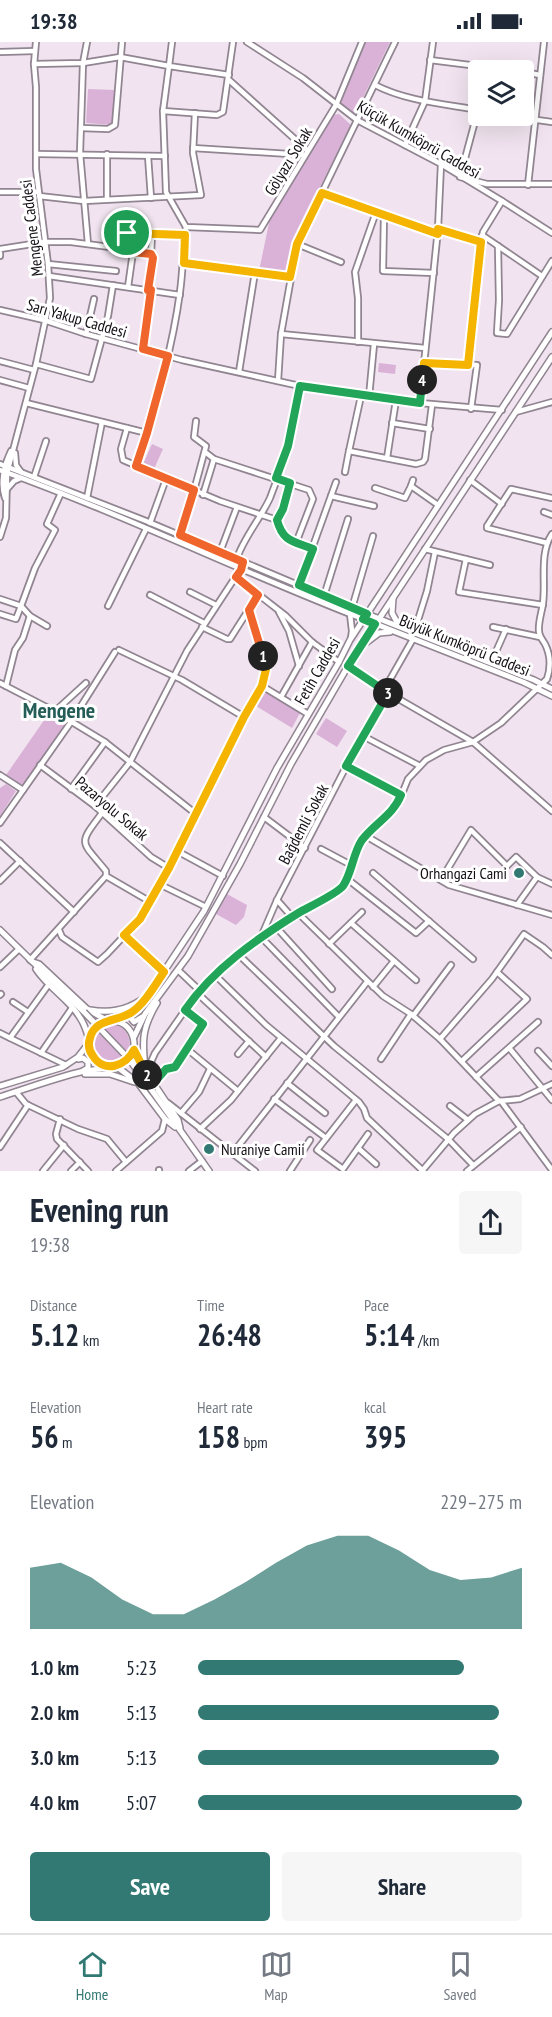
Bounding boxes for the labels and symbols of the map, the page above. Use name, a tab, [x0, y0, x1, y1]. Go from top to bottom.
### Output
street label: Küçük Kumköprü Caddesi	[354, 96, 484, 182]
street label: Gölyazı Sokak	[260, 123, 317, 199]
street label: Mengene Caddesi	[15, 179, 47, 277]
pin	[101, 207, 152, 258]
street label: Sarı Yakup Caddesi	[25, 294, 129, 342]
pin: 4	[407, 365, 437, 395]
street label: Büyük Kumköprü Caddesi	[397, 610, 533, 680]
street label: Fetih Caddesi	[290, 634, 344, 708]
pin: 1	[248, 641, 278, 671]
pin: 3	[373, 678, 403, 708]
district label: Mengene	[23, 696, 95, 724]
street label: Pazaryolu Sokak	[71, 772, 153, 845]
street label: Bağdemli Sokak	[274, 780, 333, 868]
place label: Orhangazi Cami	[420, 863, 507, 883]
marker: Orhangazi Cami	[512, 866, 526, 880]
pin: 2	[132, 1060, 162, 1090]
place label: Nuraniye Camii	[221, 1139, 305, 1159]
marker: Nuraniye Camii	[202, 1142, 216, 1156]

